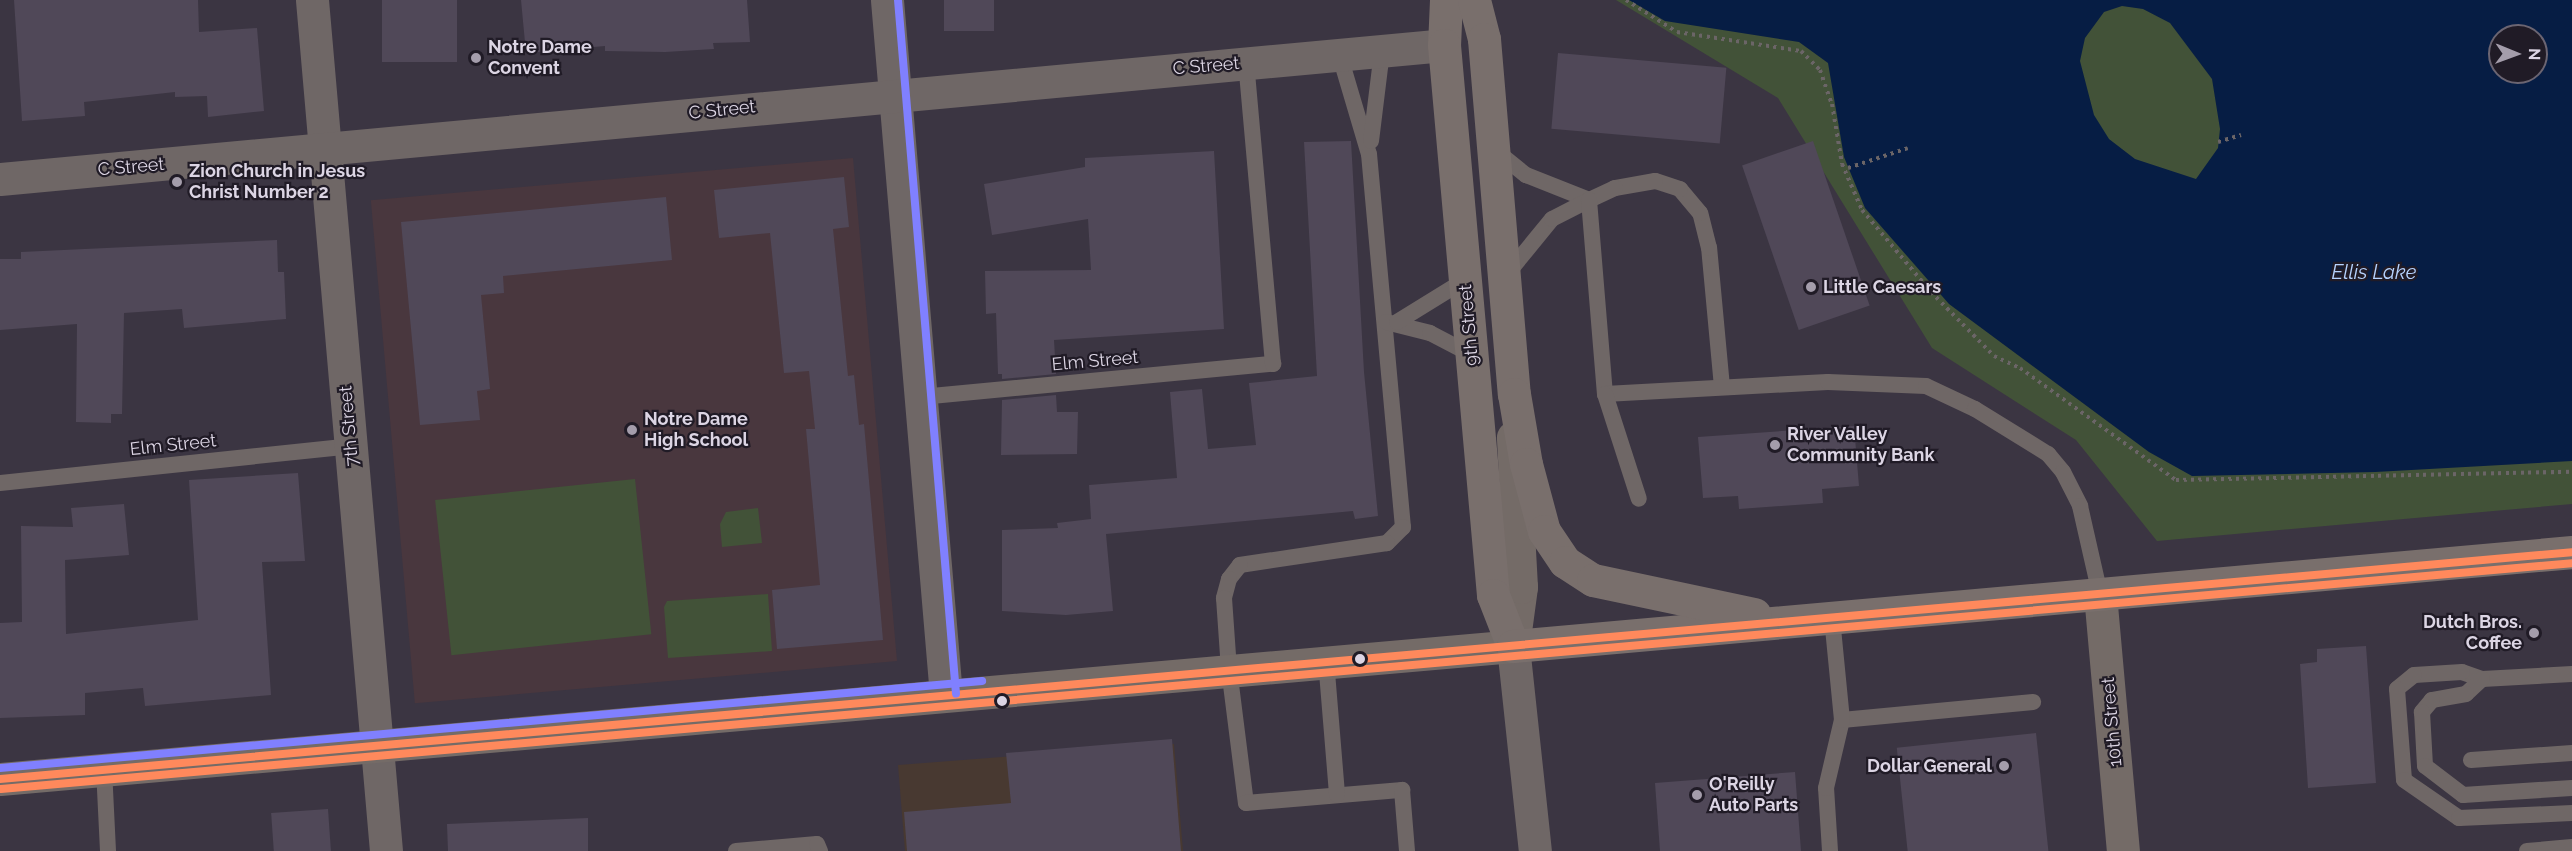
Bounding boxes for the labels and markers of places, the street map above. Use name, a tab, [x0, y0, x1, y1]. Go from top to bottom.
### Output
place label: Notre Dame Convent	[488, 37, 592, 80]
marker: Notre Dame Convent	[469, 51, 483, 65]
place label: Zion Church in Jesus Christ Number 2	[189, 161, 366, 204]
marker: Zion Church in Jesus Christ Number 2	[170, 175, 184, 189]
place label: Little Caesars	[1823, 276, 1941, 298]
marker: Little Caesars	[1804, 280, 1818, 294]
place label: Notre Dame High School	[644, 409, 748, 452]
marker: Notre Dame High School	[625, 423, 639, 437]
place label: River Valley Community Bank	[1787, 424, 1935, 466]
marker: River Valley Community Bank	[1768, 438, 1782, 452]
place label: Dutch Bros. Coffee	[2423, 612, 2522, 654]
marker: Dutch Bros. Coffee	[2527, 626, 2541, 640]
unlabelled marker	[1354, 653, 1366, 665]
unlabelled marker	[996, 695, 1008, 707]
place label: Dollar General	[1867, 755, 1992, 777]
marker: Dollar General	[1997, 759, 2011, 773]
place label: O'Reilly Auto Parts	[1709, 774, 1798, 816]
marker: O'Reilly Auto Parts	[1690, 788, 1704, 802]

